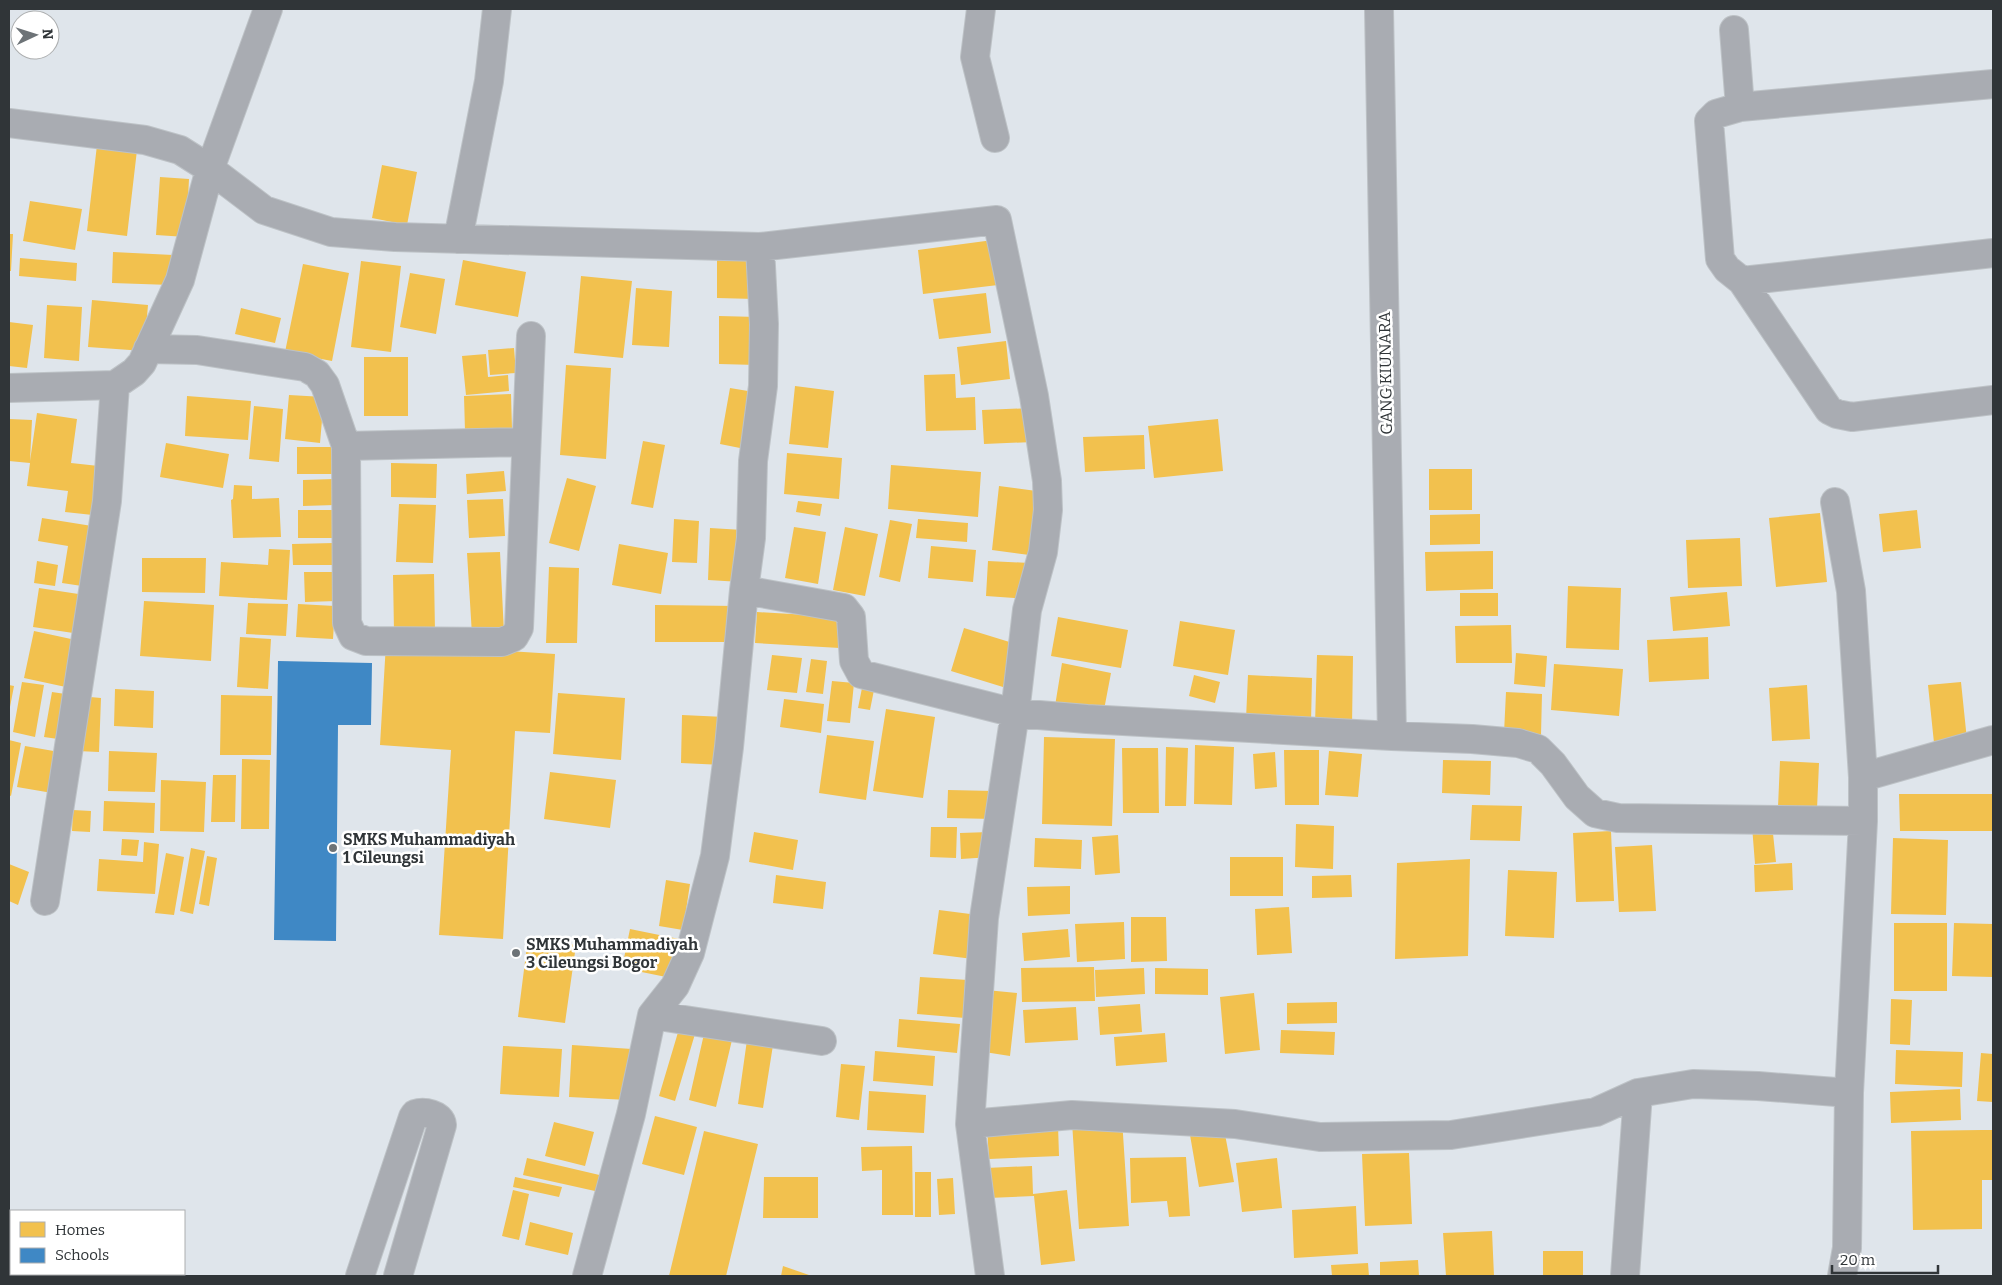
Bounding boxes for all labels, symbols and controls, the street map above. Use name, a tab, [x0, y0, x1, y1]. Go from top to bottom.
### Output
north arrow	[10, 10, 60, 60]
text: N	[39, 28, 56, 40]
street label: GANG KIUNARA	[1375, 311, 1396, 435]
place label: SMKS Muhammadiyah 1 Cileungsi	[343, 830, 515, 867]
marker: SMKS Muhammadiyah 1 Cileungsi	[327, 842, 339, 854]
place label: SMKS Muhammadiyah 3 Cileungsi Bogor	[526, 935, 698, 972]
marker: SMKS Muhammadiyah 3 Cileungsi Bogor	[510, 947, 522, 959]
legend	[10, 1210, 185, 1275]
text: Homes	[55, 1221, 105, 1239]
scale bar	[1832, 1242, 1938, 1274]
text: Schools	[55, 1246, 109, 1264]
text: 20 m	[1840, 1251, 1876, 1269]

